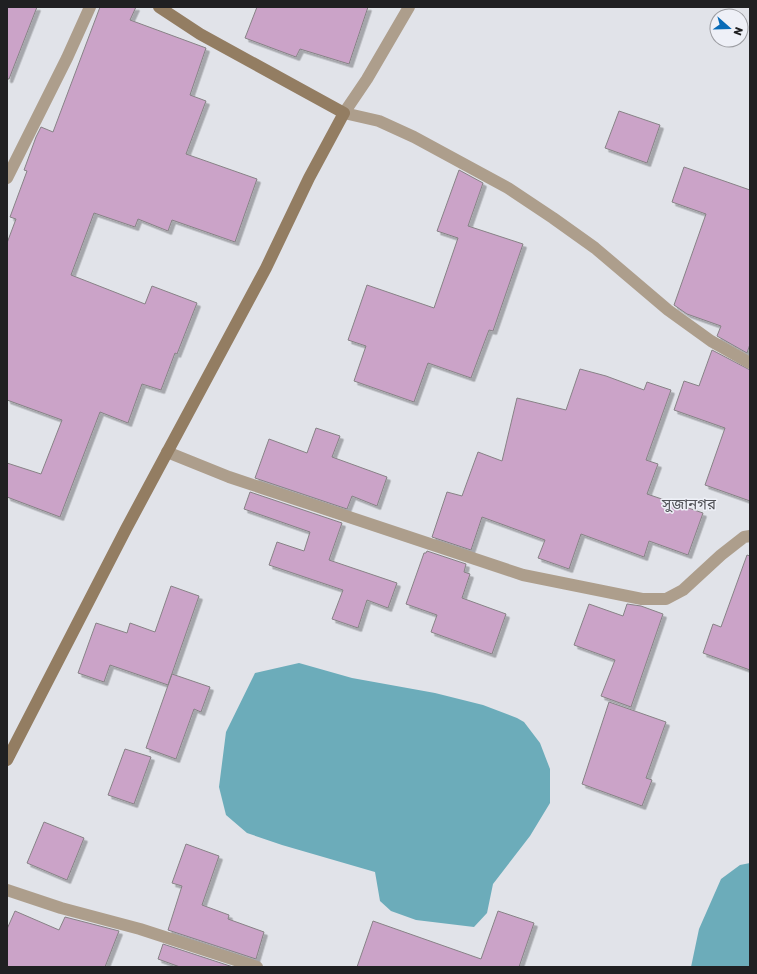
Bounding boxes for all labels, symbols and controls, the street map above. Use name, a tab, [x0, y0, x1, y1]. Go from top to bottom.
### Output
north arrow	[709, 8, 749, 48]
text: N	[730, 25, 745, 37]
district label: সুজানগর	[661, 495, 717, 513]

